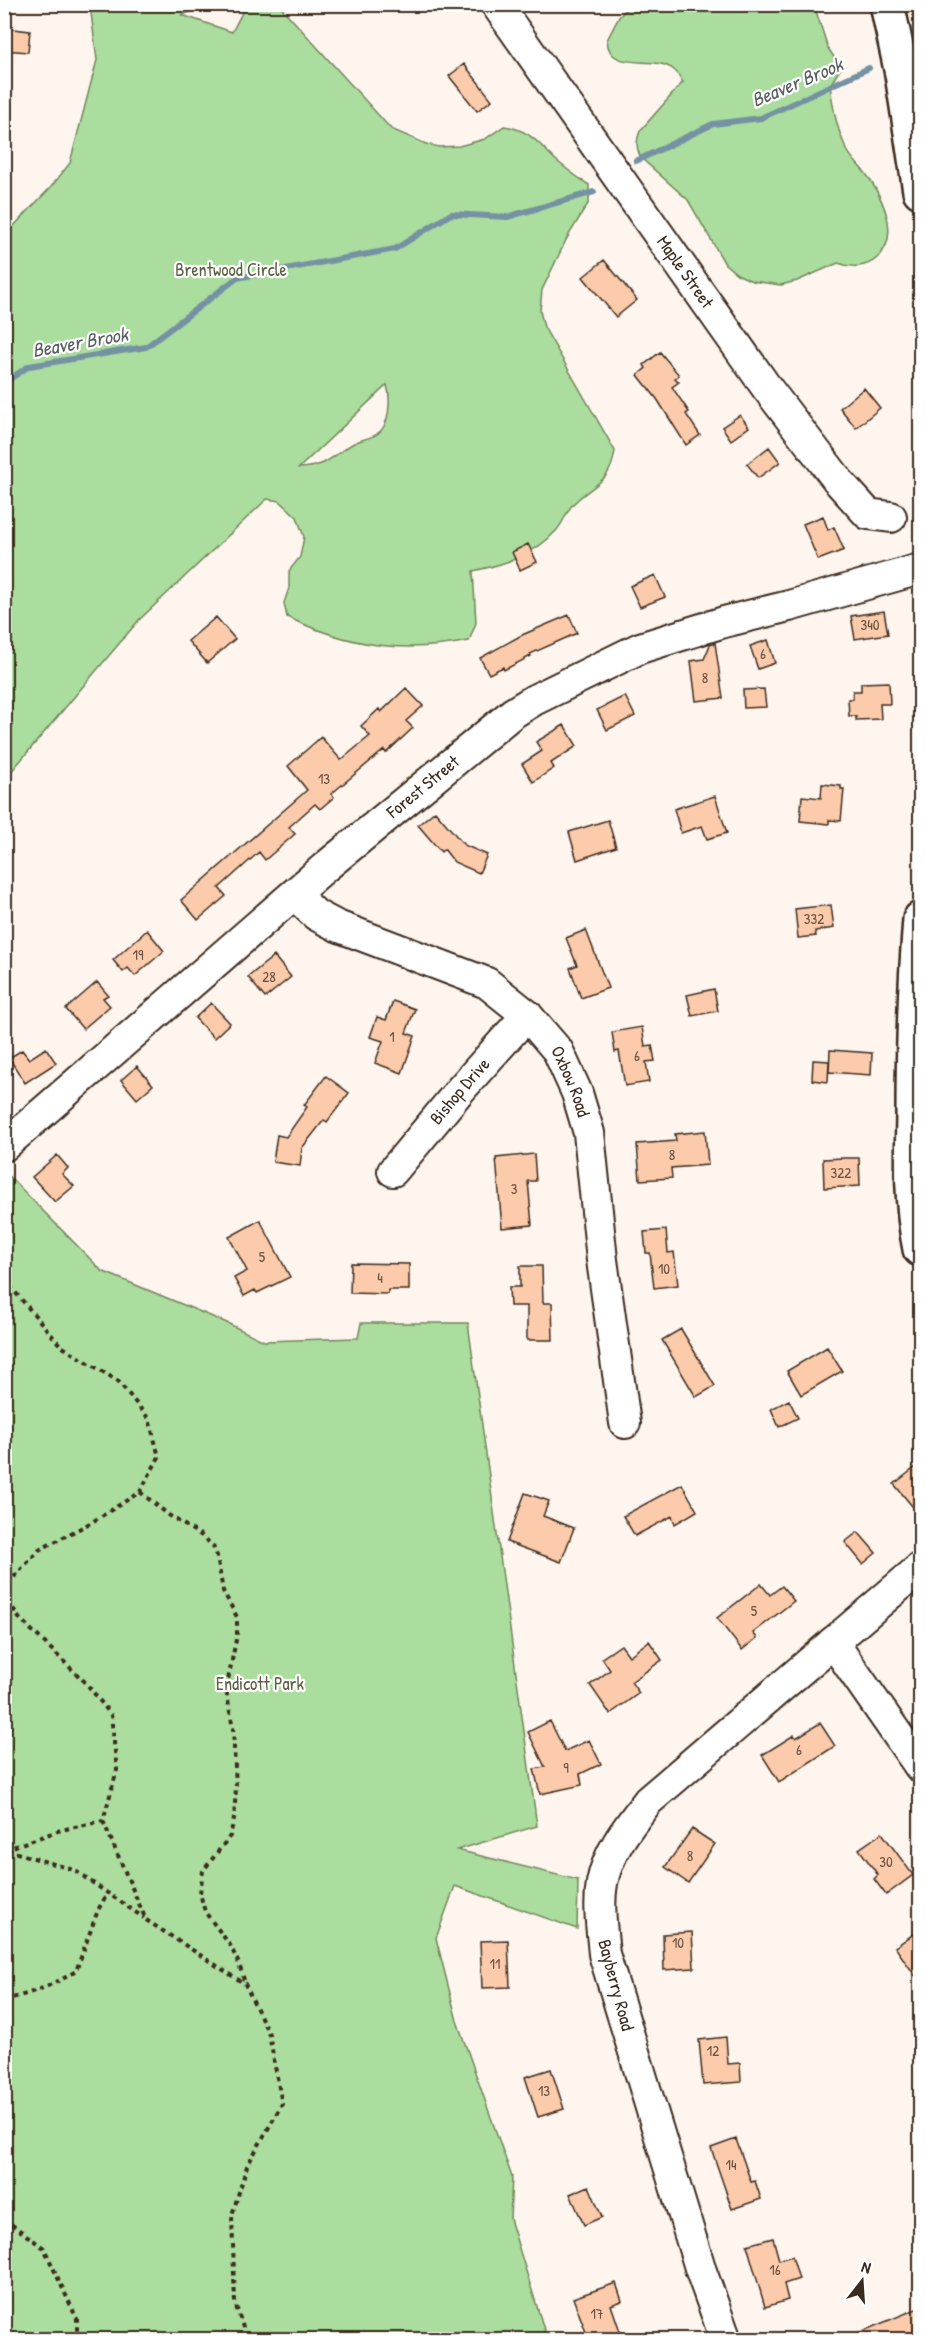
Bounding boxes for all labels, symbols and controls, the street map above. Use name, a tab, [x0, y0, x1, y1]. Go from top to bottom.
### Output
water label: Beaver Brook	[747, 50, 848, 113]
street label: Maple Street	[651, 230, 720, 314]
park label: Brentwood Circle	[175, 257, 287, 282]
water label: Beaver Brook	[30, 320, 131, 363]
house number: 340	[860, 614, 880, 635]
house number: 6	[760, 643, 766, 664]
house number: 8	[702, 667, 708, 688]
street label: Forest Street	[380, 749, 465, 824]
house number: 13	[318, 768, 330, 789]
house number: 332	[804, 908, 824, 929]
house number: 19	[133, 944, 144, 965]
house number: 28	[262, 966, 276, 987]
house number: 1	[389, 1026, 395, 1047]
street label: Oxbow Road	[545, 1042, 596, 1120]
house number: 6	[634, 1045, 640, 1066]
street label: Bishop Drive	[424, 1052, 495, 1130]
house number: 8	[669, 1144, 675, 1165]
house number: 322	[831, 1162, 851, 1183]
house number: 3	[511, 1178, 518, 1199]
house number: 5	[259, 1246, 266, 1267]
house number: 10	[658, 1258, 670, 1279]
house number: 4	[377, 1267, 383, 1288]
house number: 5	[751, 1600, 758, 1621]
park label: Endicott Park	[216, 1671, 305, 1696]
house number: 6	[796, 1739, 802, 1760]
house number: 9	[563, 1757, 569, 1778]
house number: 8	[687, 1845, 693, 1866]
house number: 30	[879, 1851, 893, 1872]
house number: 10	[672, 1932, 684, 1953]
street label: Bayberry Road	[592, 1936, 641, 2033]
house number: 11	[490, 1953, 500, 1974]
house number: 12	[707, 2040, 719, 2061]
house number: 13	[538, 2080, 550, 2101]
house number: 14	[725, 2154, 737, 2175]
north arrow	[832, 2251, 892, 2311]
text: N	[859, 2255, 874, 2279]
house number: 16	[769, 2259, 781, 2280]
house number: 17	[591, 2303, 603, 2324]

